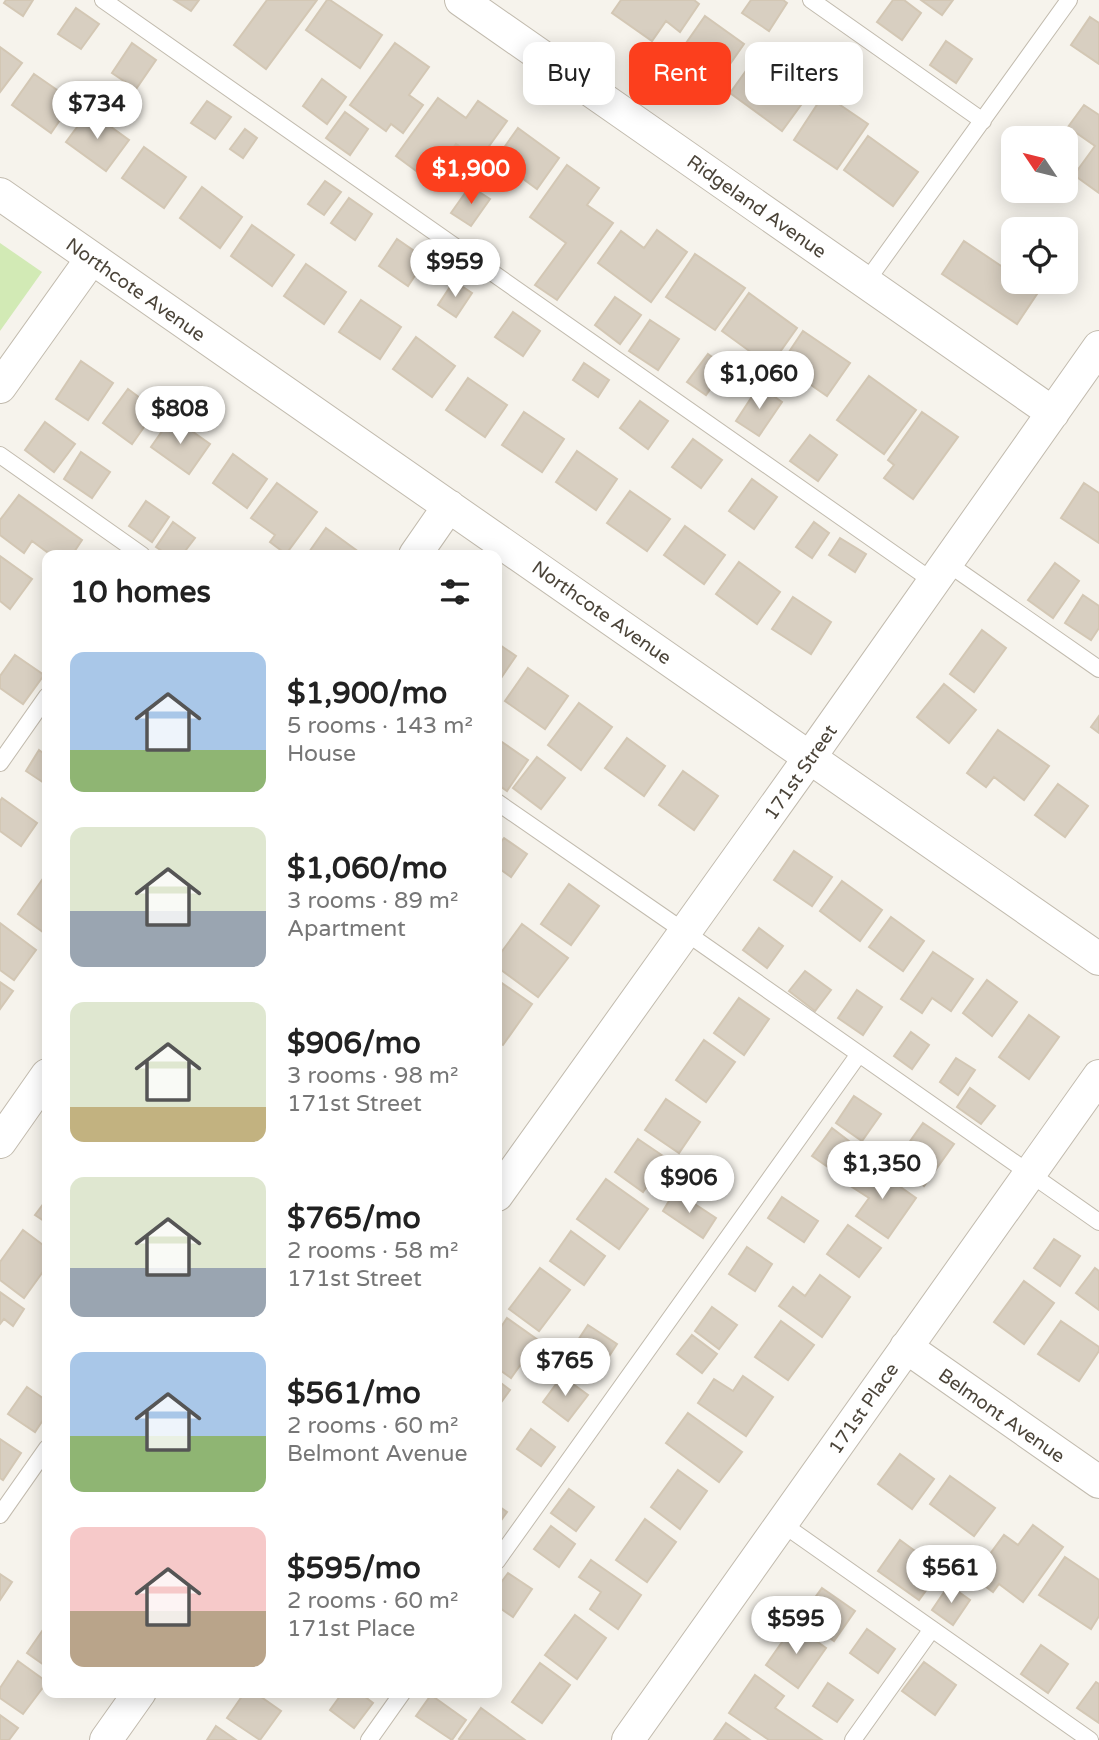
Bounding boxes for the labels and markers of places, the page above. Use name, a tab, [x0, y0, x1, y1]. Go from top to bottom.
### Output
pin: $734	[56, 82, 138, 141]
pin: $1,900	[414, 146, 528, 206]
pin: $959	[414, 240, 496, 299]
pin: $1,060	[702, 352, 816, 411]
pin: $808	[139, 386, 221, 446]
pin: $1,350	[825, 1142, 939, 1201]
pin: $906	[648, 1156, 730, 1215]
pin: $765	[524, 1338, 606, 1398]
pin: $561	[910, 1546, 992, 1605]
pin: $595	[755, 1596, 837, 1656]

